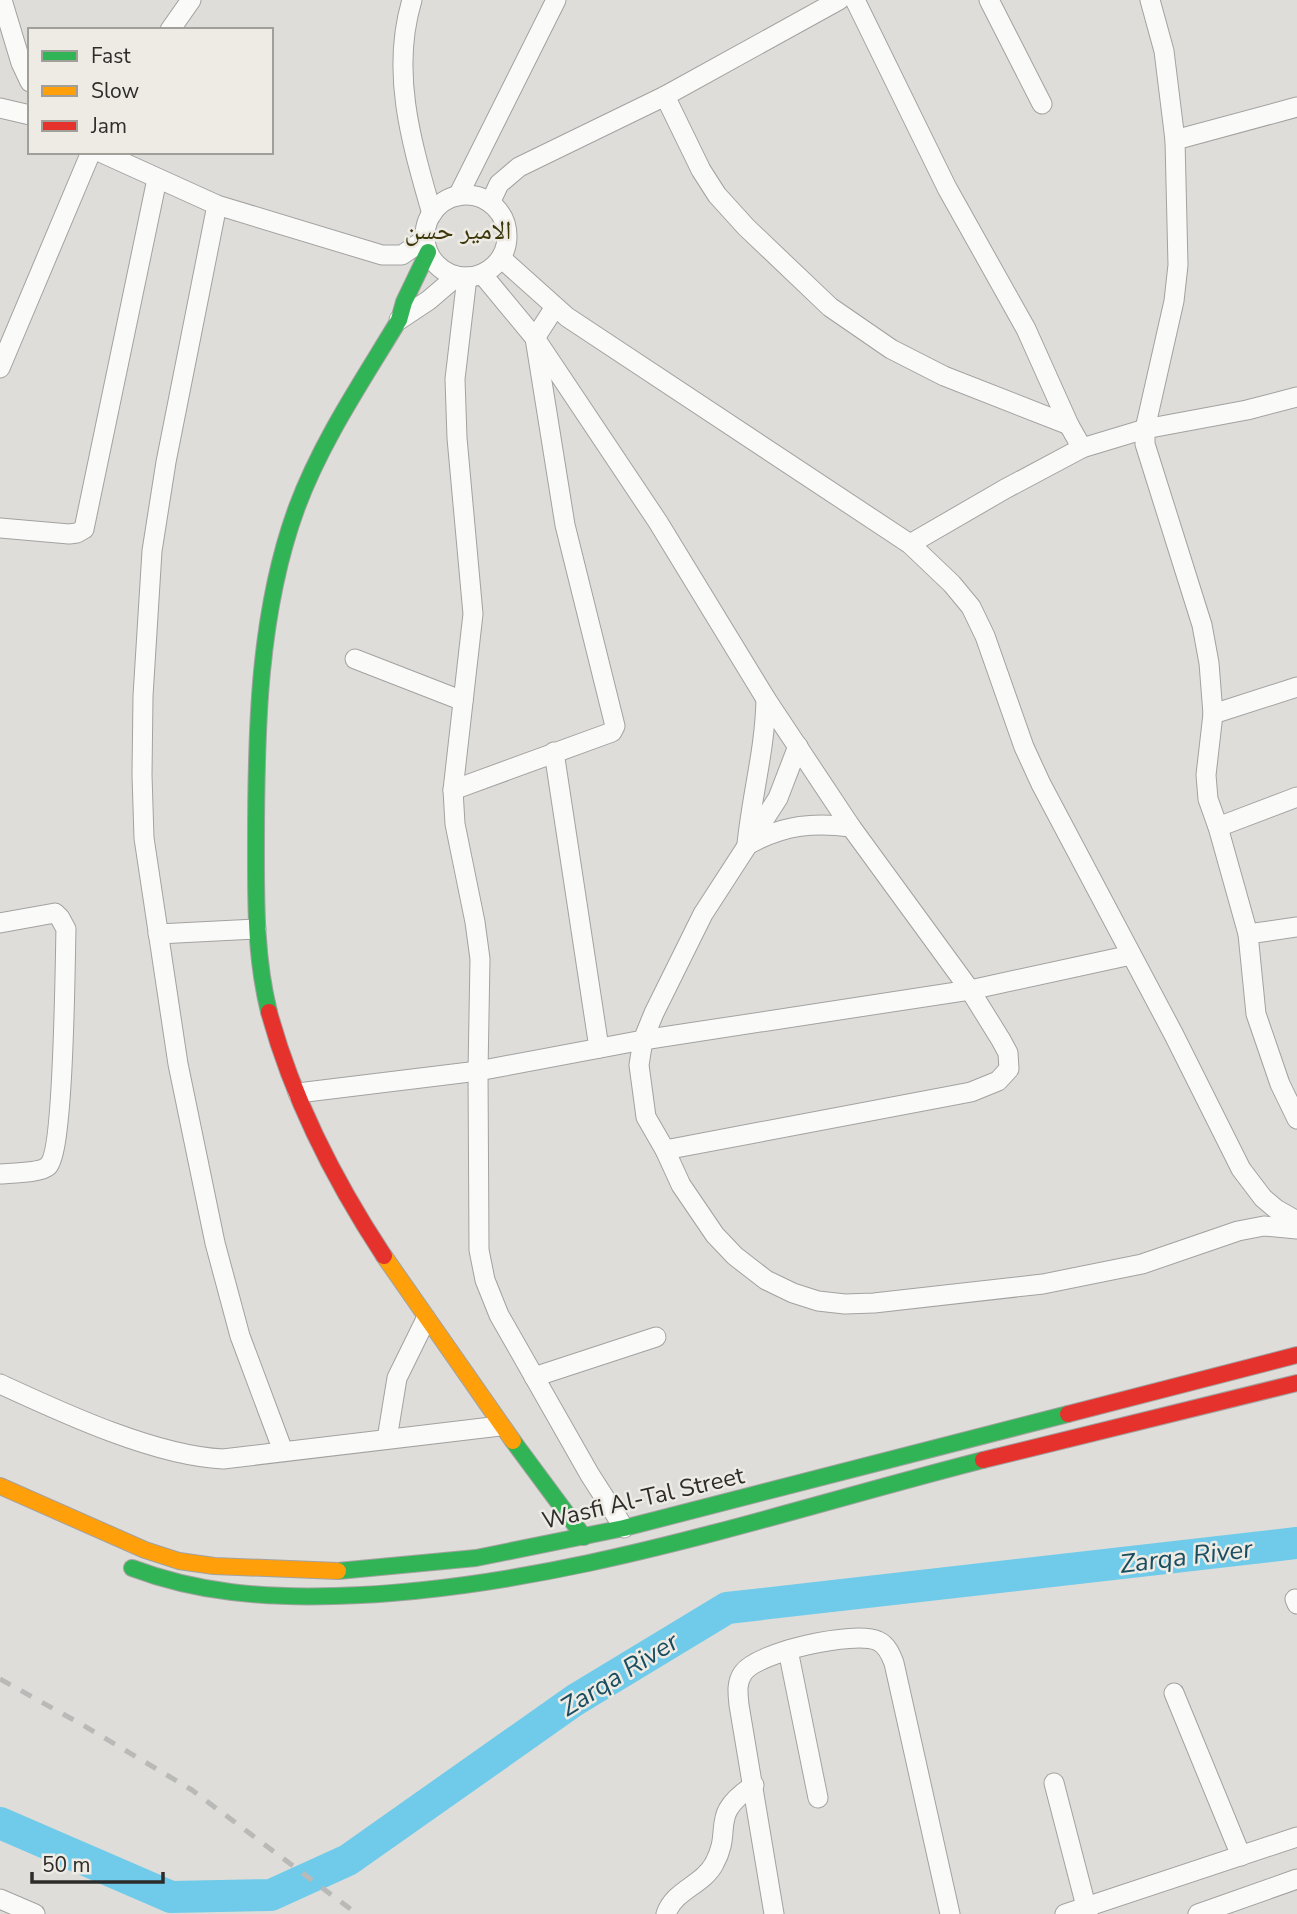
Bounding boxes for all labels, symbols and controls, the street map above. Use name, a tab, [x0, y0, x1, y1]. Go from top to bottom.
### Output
legend	[28, 28, 273, 154]
text: Fast	[91, 42, 131, 70]
text: Slow	[91, 77, 140, 105]
text: Jam	[90, 112, 127, 140]
district label: الامير حسن	[404, 213, 512, 248]
street label: Wasfi Al-Tal Street	[539, 1459, 748, 1537]
water label: Zarqa River	[1118, 1531, 1255, 1582]
water label: Zarqa River	[553, 1624, 686, 1725]
scale bar	[32, 1840, 163, 1884]
text: 50 m	[42, 1851, 91, 1879]

